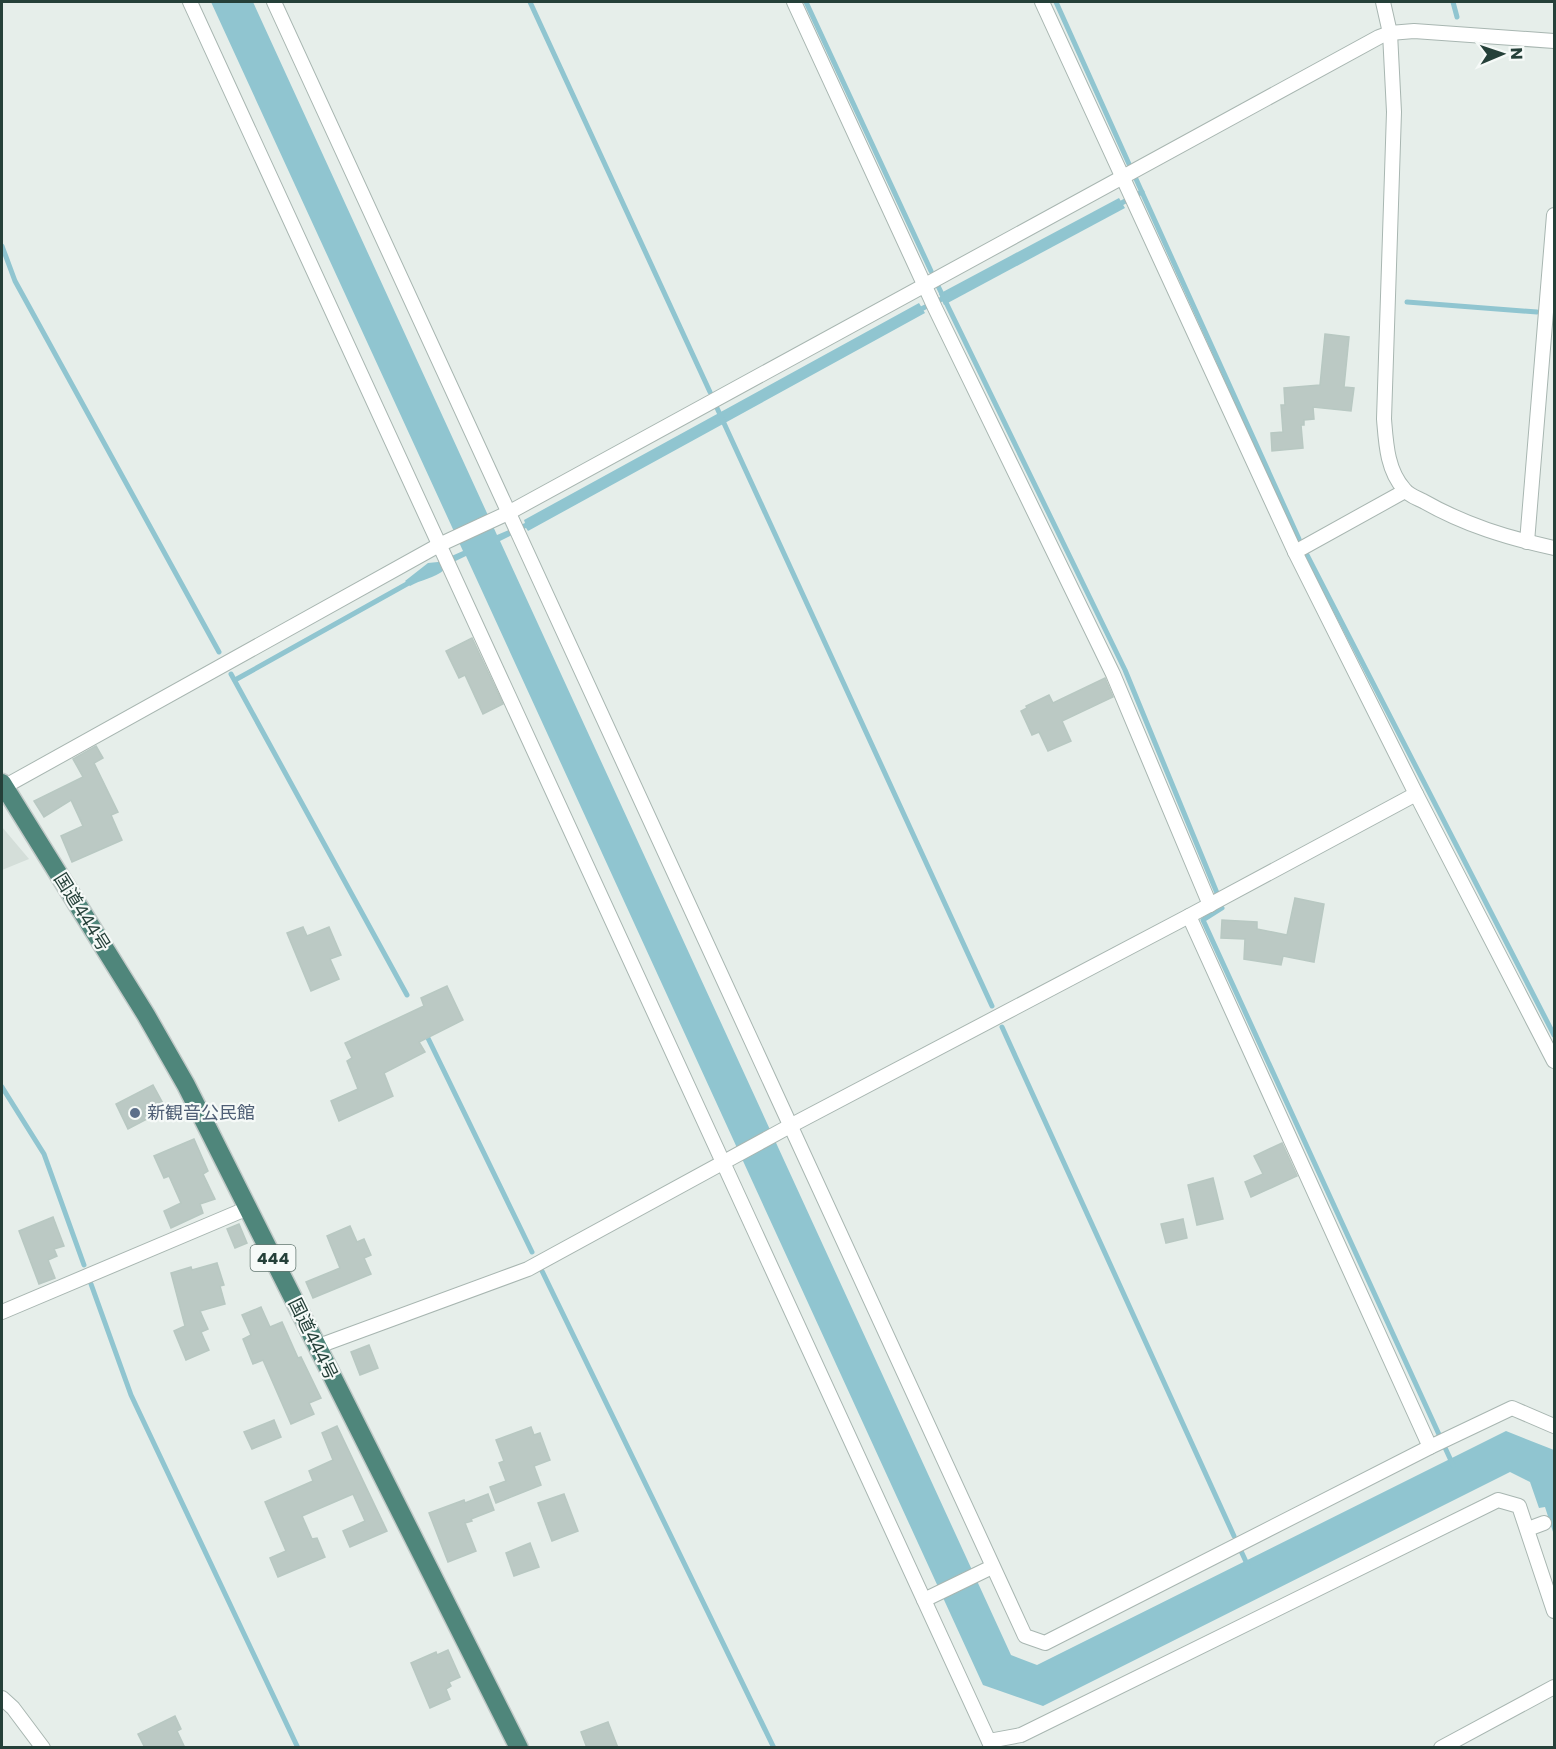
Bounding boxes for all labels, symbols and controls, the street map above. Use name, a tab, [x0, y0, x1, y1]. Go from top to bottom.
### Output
north arrow	[1472, 24, 1532, 84]
text: N	[1505, 47, 1528, 60]
street label: 国道444号	[49, 868, 116, 956]
place label: 新観音公民館	[147, 1100, 255, 1125]
marker: 新観音公民館	[128, 1106, 142, 1120]
road number: 444	[250, 1245, 296, 1271]
street label: 国道444号	[283, 1294, 344, 1384]

